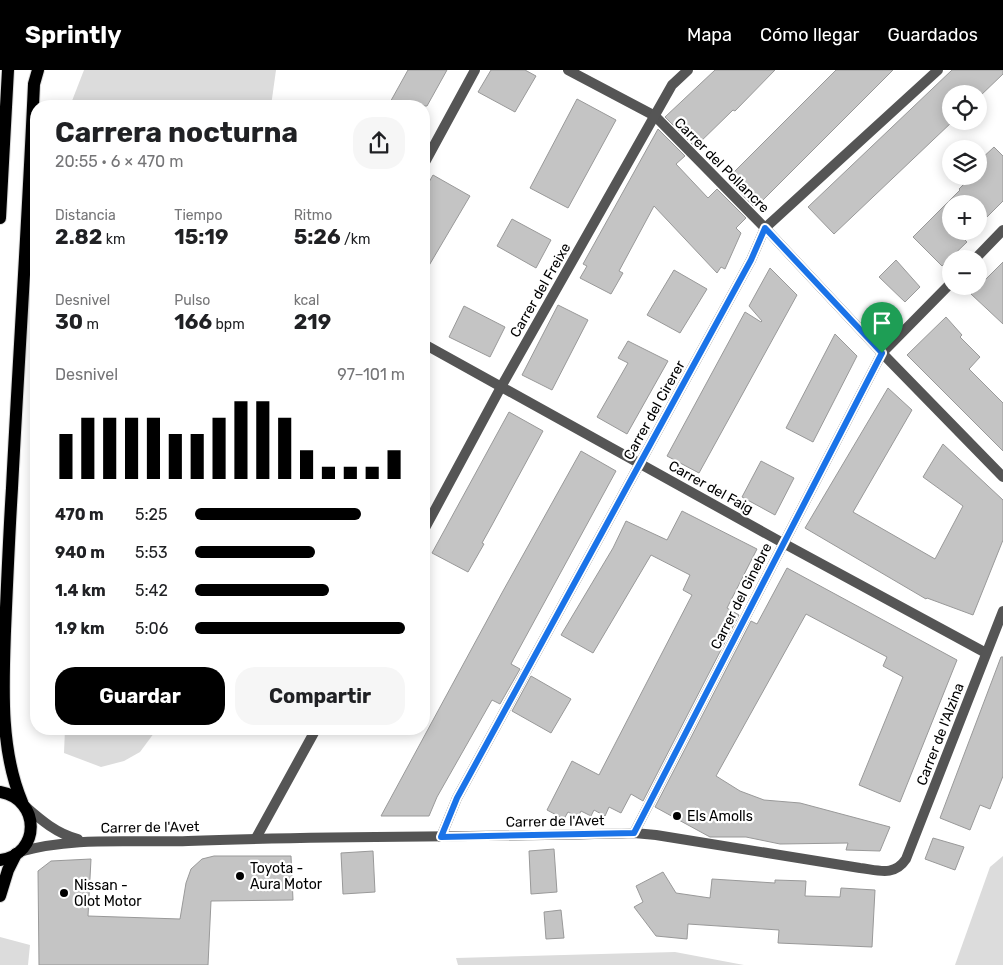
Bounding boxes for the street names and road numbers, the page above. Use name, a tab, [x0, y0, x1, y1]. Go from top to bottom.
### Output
street label: Carrer del Pollancre	[671, 114, 773, 217]
street label: Carrer del Freixe	[506, 240, 574, 341]
street label: Carrer del Cirerer	[620, 357, 689, 463]
street label: Carrer del Faig	[665, 457, 756, 518]
street label: Carrer del Ginebre	[707, 540, 776, 652]
street label: Carrer de l'Alzina	[913, 681, 968, 788]
street label: Carrer de l'Avet	[506, 812, 605, 831]
street label: Carrer de l'Avet	[101, 818, 200, 837]

